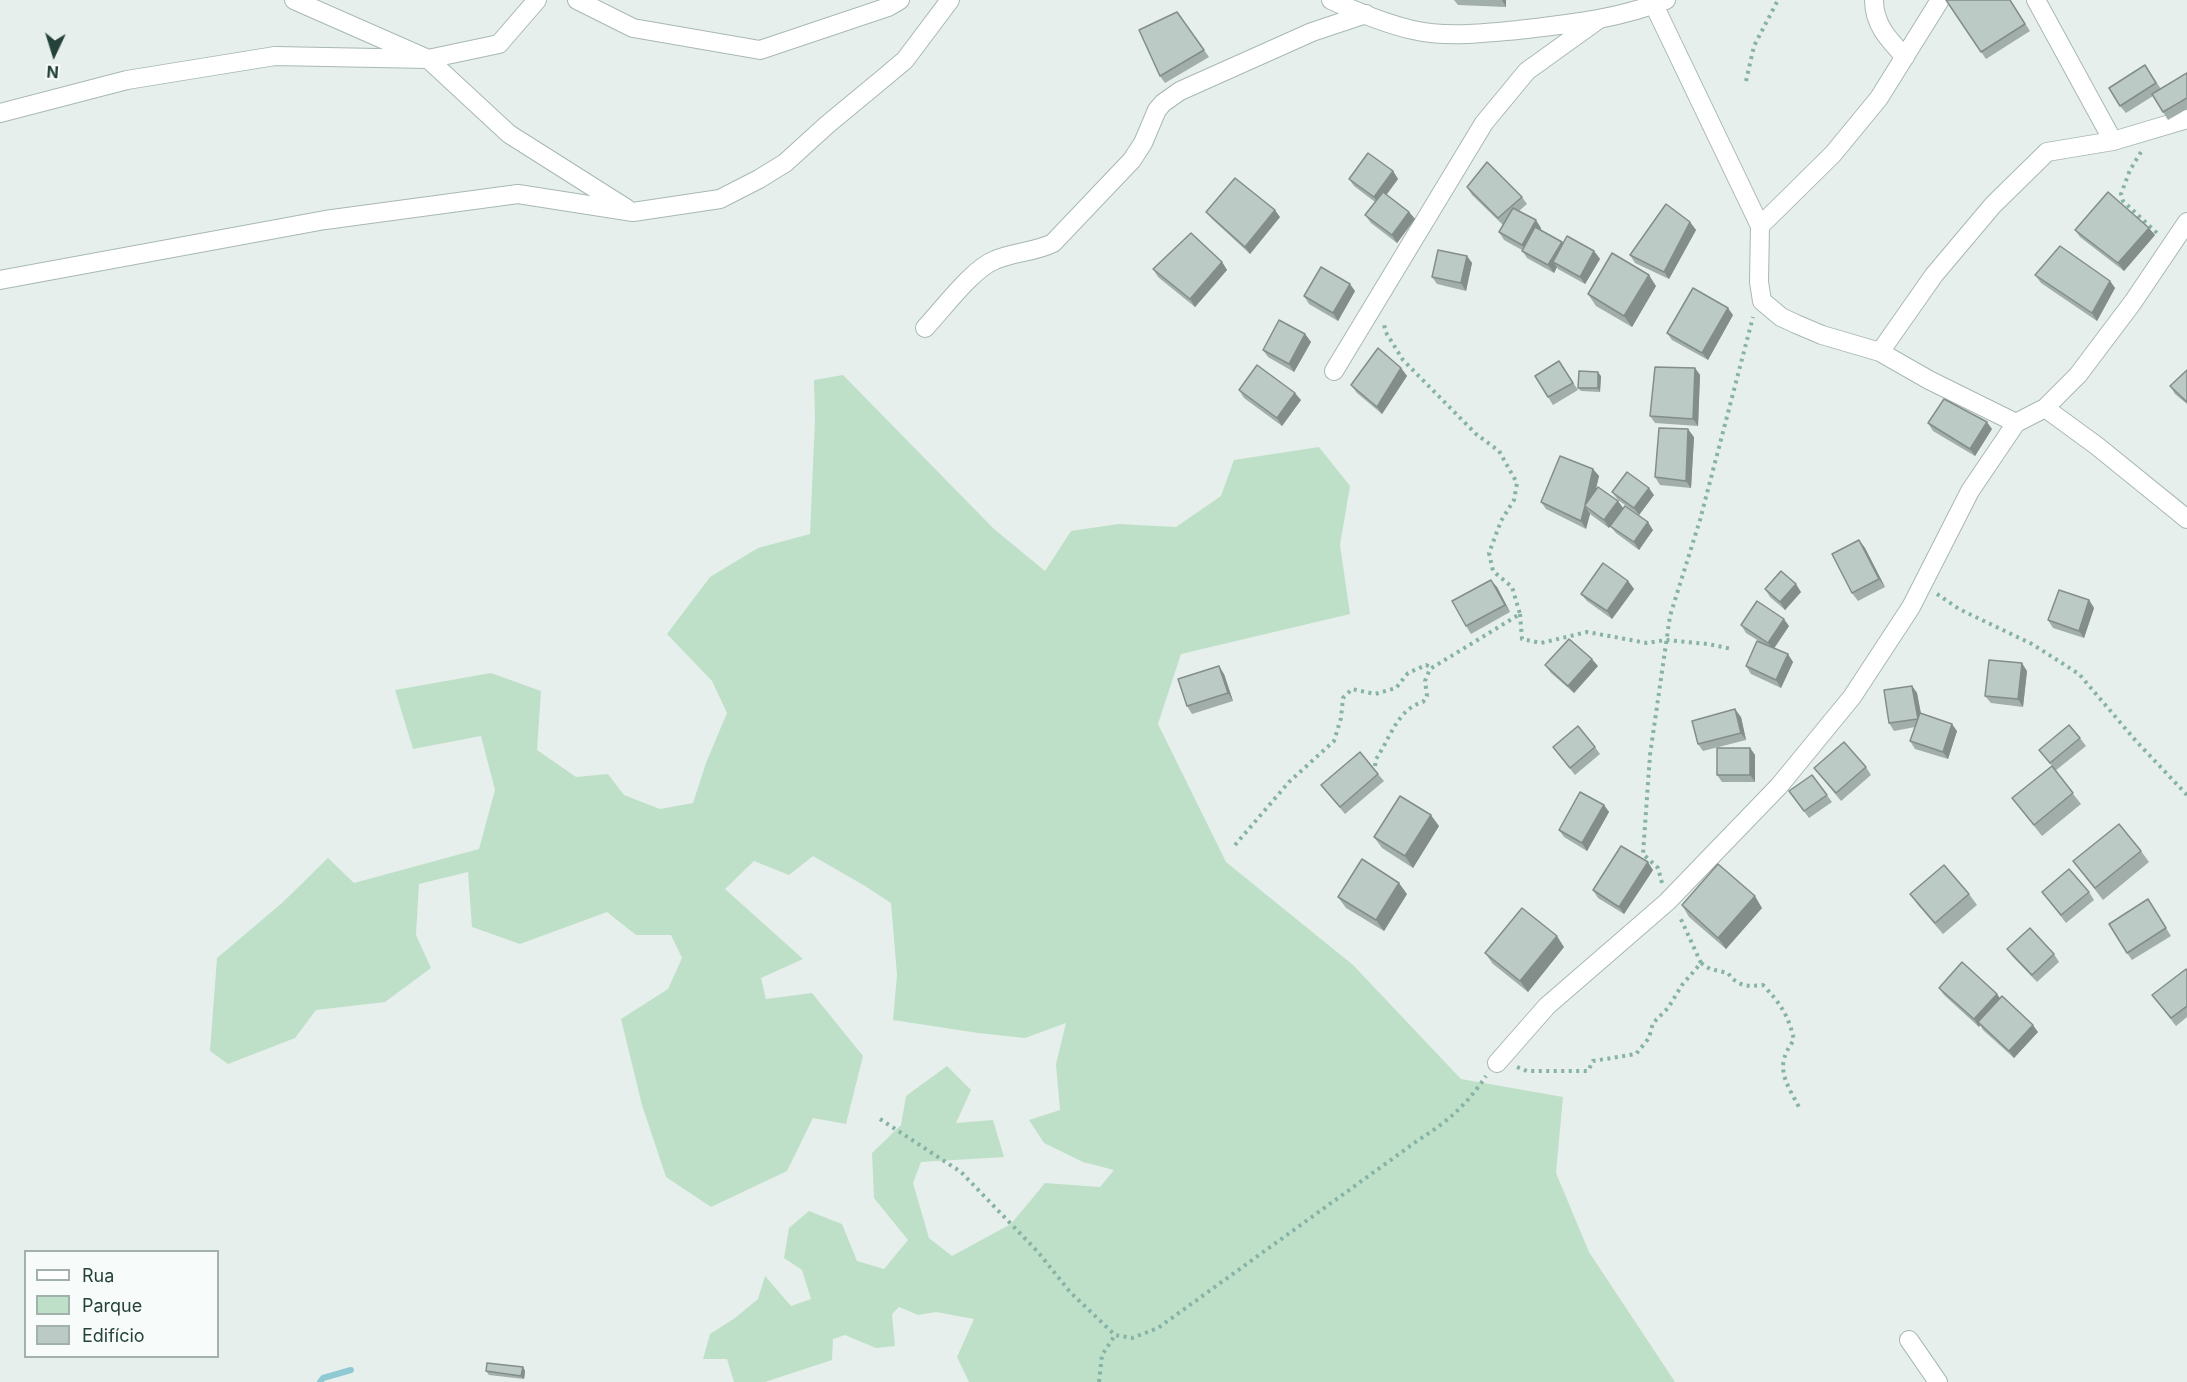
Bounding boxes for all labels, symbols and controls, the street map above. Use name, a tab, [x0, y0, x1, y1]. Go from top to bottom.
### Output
north arrow	[24, 24, 84, 84]
text: N	[46, 62, 60, 82]
legend	[24, 1250, 219, 1358]
text: Rua	[82, 1265, 114, 1286]
text: Parque	[82, 1295, 142, 1316]
text: Edifício	[82, 1325, 145, 1346]

